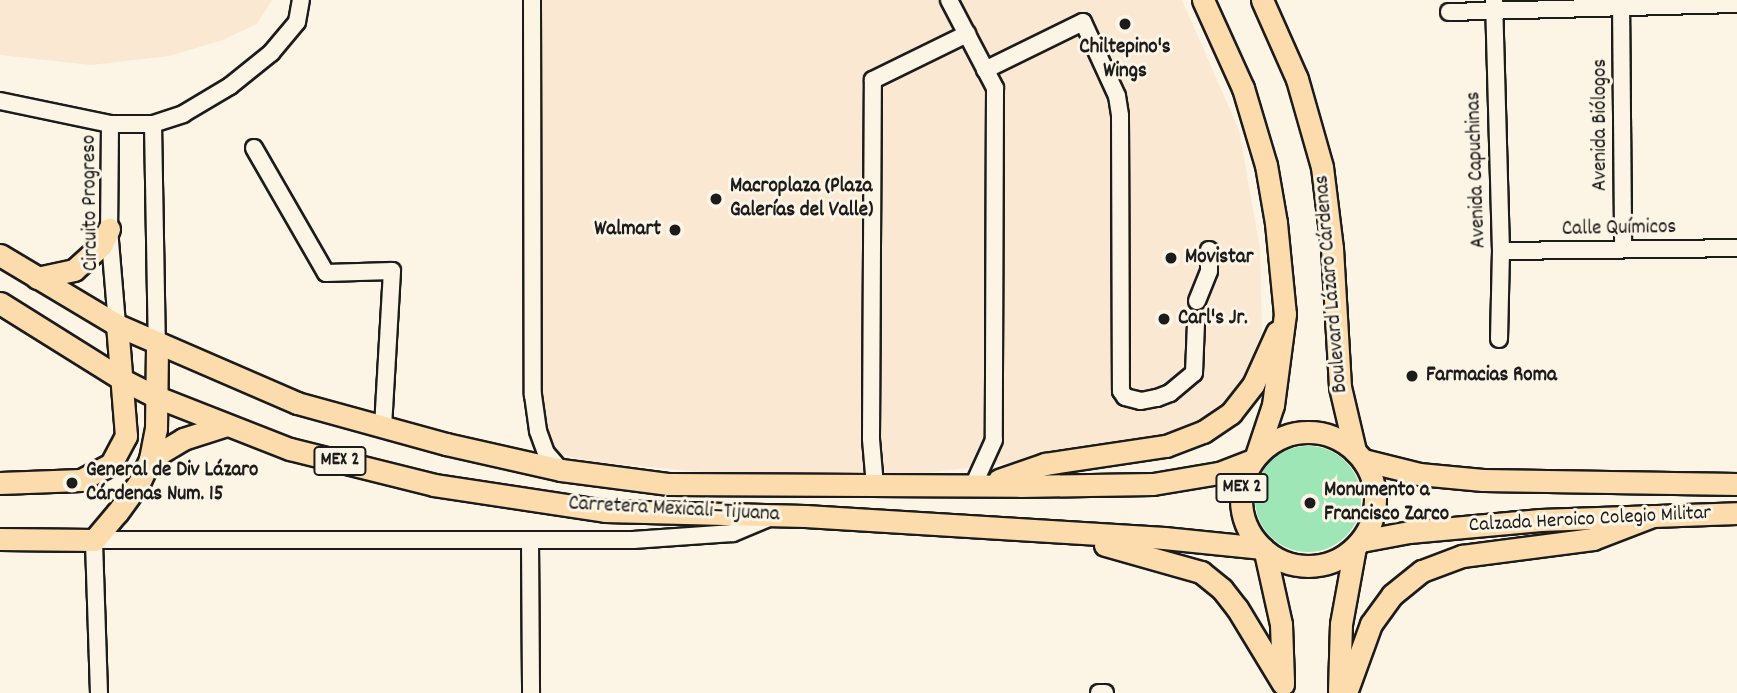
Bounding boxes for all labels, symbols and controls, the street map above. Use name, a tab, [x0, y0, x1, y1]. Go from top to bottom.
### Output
marker: Chiltepino's Wings	[1117, 16, 1133, 32]
place label: Chiltepino's Wings	[1079, 35, 1171, 85]
street label: Avenida Biólogos	[1588, 59, 1614, 191]
street label: Avenida Capuchinas	[1462, 91, 1492, 249]
street label: Circuito Progreso	[77, 135, 105, 271]
place label: Macroplaza (Plaza Galerías del Valle)	[730, 174, 873, 224]
street label: Boulevard Lázaro Cárdenas	[1310, 174, 1354, 394]
marker: Macroplaza (Plaza Galerías del Valle)	[708, 191, 724, 207]
street label: Calle Químicos	[1562, 215, 1676, 243]
place label: Walmart	[594, 217, 661, 243]
marker: Walmart	[667, 222, 683, 238]
place label: Movistar	[1185, 245, 1253, 271]
marker: Movistar	[1163, 250, 1179, 266]
place label: Carl's Jr.	[1178, 306, 1248, 332]
marker: Carl's Jr.	[1156, 311, 1172, 327]
place label: Farmacias Roma	[1426, 363, 1557, 389]
marker: Farmacias Roma	[1404, 368, 1420, 384]
road number: MEX 2	[312, 446, 368, 476]
place label: General de Div Lázaro Cárdenas Num. 15	[86, 458, 258, 508]
road number: MEX 2	[1214, 472, 1270, 503]
marker: General de Div Lázaro Cárdenas Num. 15	[64, 475, 80, 491]
place label: Monumento a Francisco Zarco	[1324, 478, 1449, 528]
street label: Carretera Mexicali–Tijuana	[568, 492, 780, 528]
marker: Monumento a Francisco Zarco	[1302, 495, 1318, 511]
street label: Calzada Heroico Colegio Militar	[1468, 501, 1712, 539]

